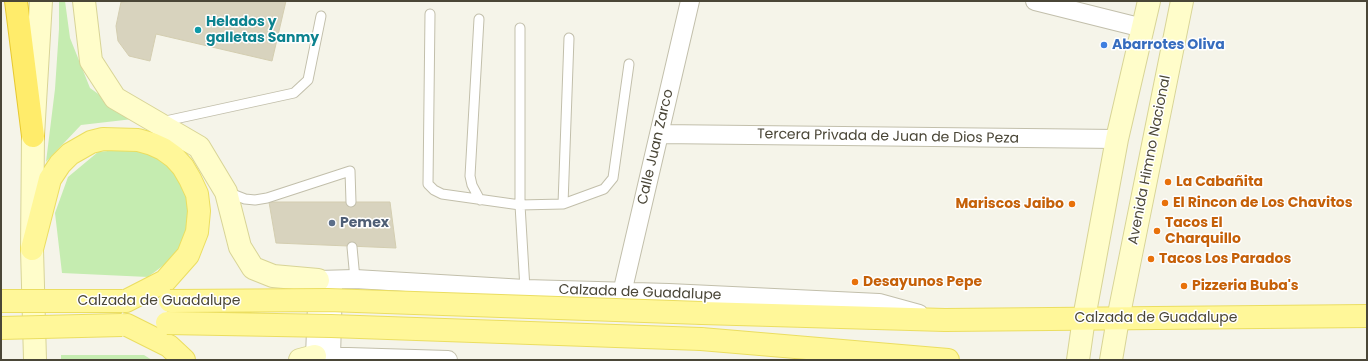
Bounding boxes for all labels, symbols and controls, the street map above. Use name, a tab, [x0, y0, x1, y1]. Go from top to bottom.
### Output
place label: Helados y galletas Sanmy	[206, 14, 319, 46]
marker: Helados y galletas Sanmy	[193, 25, 203, 35]
place label: Abarrotes Oliva	[1112, 37, 1225, 53]
marker: Abarrotes Oliva	[1099, 40, 1109, 50]
street label: Avenida Himno Nacional	[1125, 74, 1175, 246]
street label: Calle Juan Zarco	[635, 88, 677, 206]
street label: Tercera Privada de Juan de Dios Peza	[757, 126, 1019, 148]
place label: La Cabañita	[1176, 174, 1263, 190]
marker: La Cabañita	[1163, 177, 1173, 187]
place label: El Rincon de Los Chavitos	[1173, 195, 1353, 211]
place label: Mariscos Jaibo	[955, 196, 1064, 212]
marker: El Rincon de Los Chavitos	[1160, 198, 1170, 208]
marker: Mariscos Jaibo	[1067, 199, 1077, 209]
place label: Pemex	[340, 215, 389, 231]
place label: Tacos El Charquillo	[1165, 215, 1241, 248]
marker: Pemex	[327, 218, 337, 228]
marker: Tacos El Charquillo	[1152, 226, 1162, 236]
place label: Tacos Los Parados	[1159, 251, 1291, 267]
marker: Tacos Los Parados	[1146, 254, 1156, 264]
place label: Desayunos Pepe	[863, 274, 982, 290]
marker: Desayunos Pepe	[850, 277, 860, 287]
place label: Pizzeria Buba's	[1192, 278, 1299, 294]
marker: Pizzeria Buba's	[1179, 281, 1189, 291]
street label: Calzada de Guadalupe	[558, 282, 722, 304]
street label: Calzada de Guadalupe	[78, 293, 240, 309]
street label: Calzada de Guadalupe	[1075, 310, 1237, 326]

